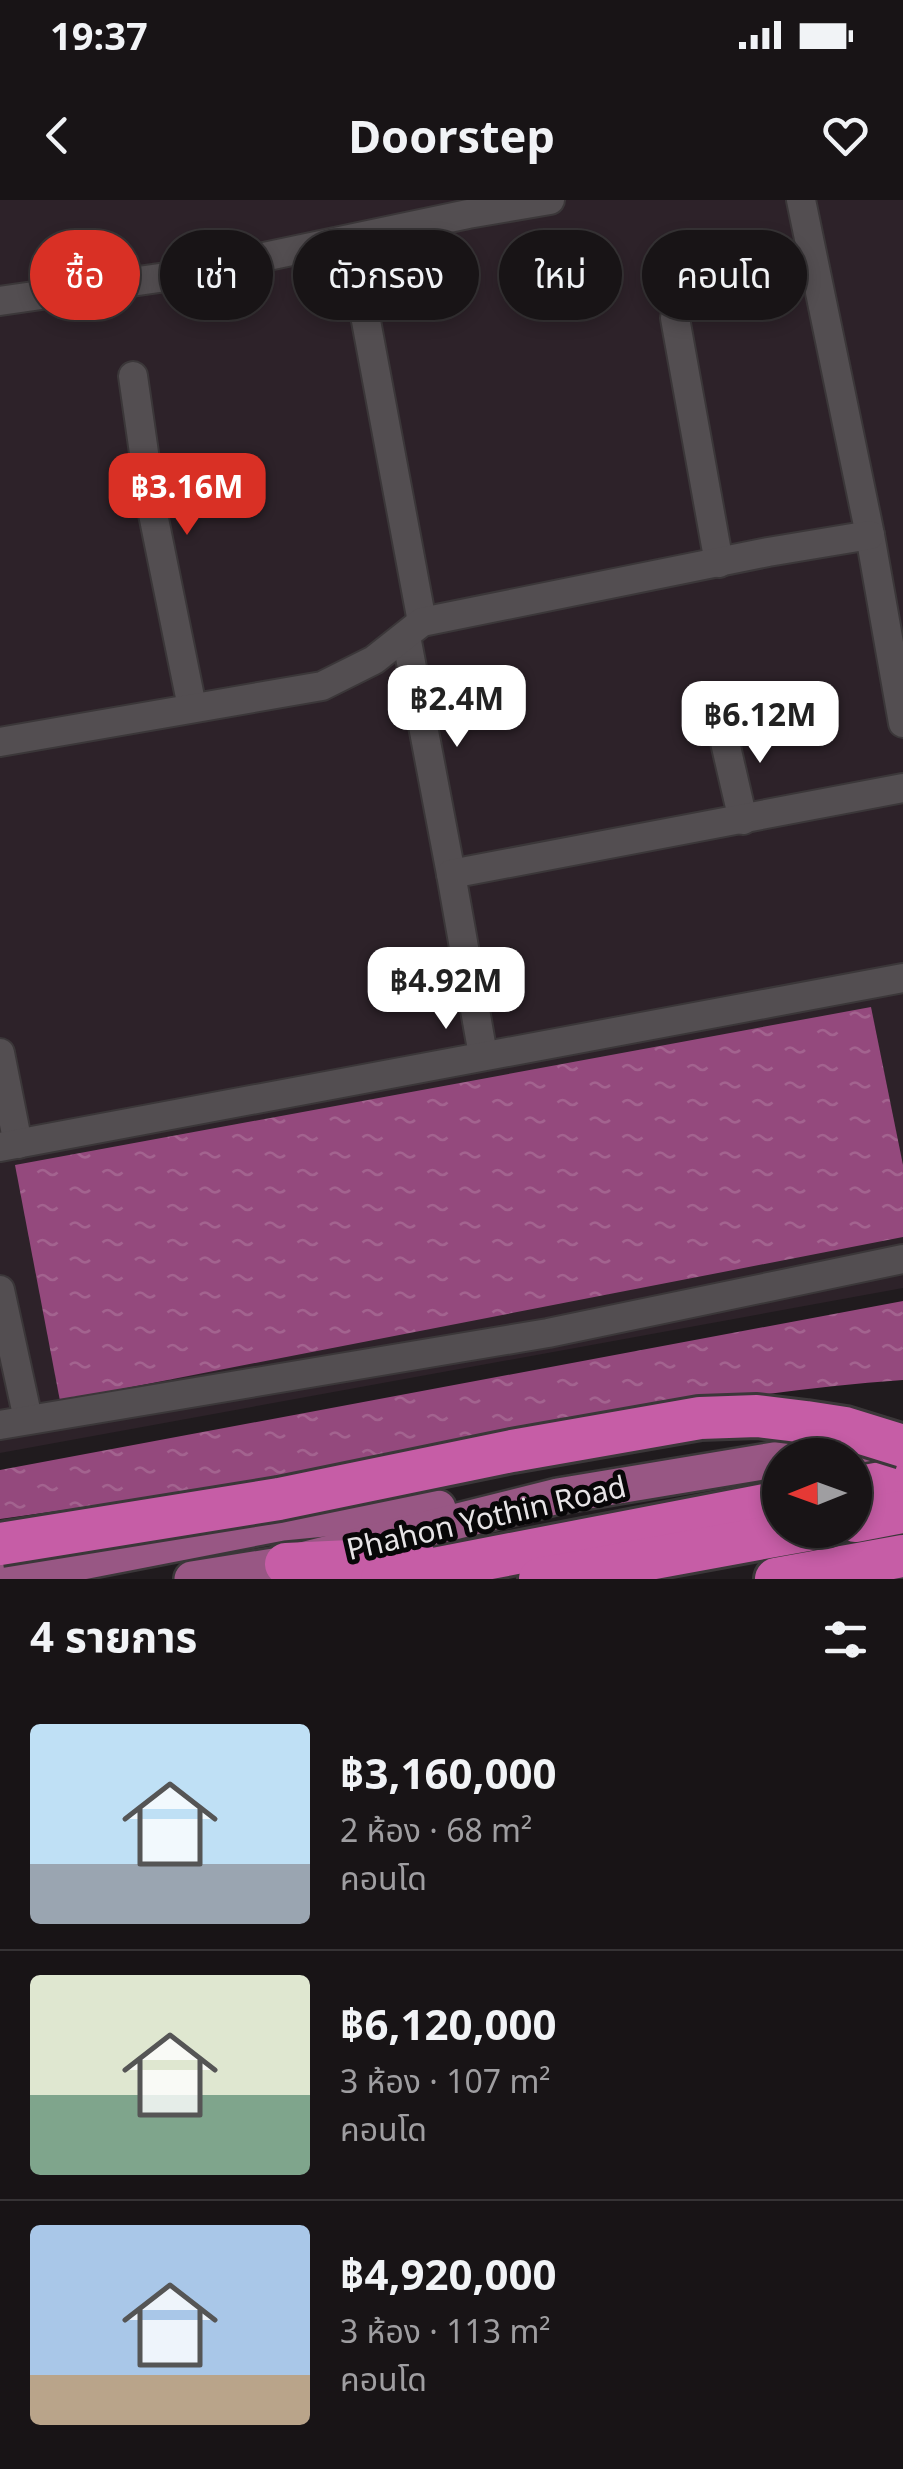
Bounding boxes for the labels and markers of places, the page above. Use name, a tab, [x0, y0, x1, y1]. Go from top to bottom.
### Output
pin: ฿3.16M	[106, 453, 268, 538]
pin: ฿2.4M	[387, 665, 527, 750]
pin: ฿6.12M	[679, 681, 841, 766]
pin: ฿4.92M	[365, 947, 527, 1032]

